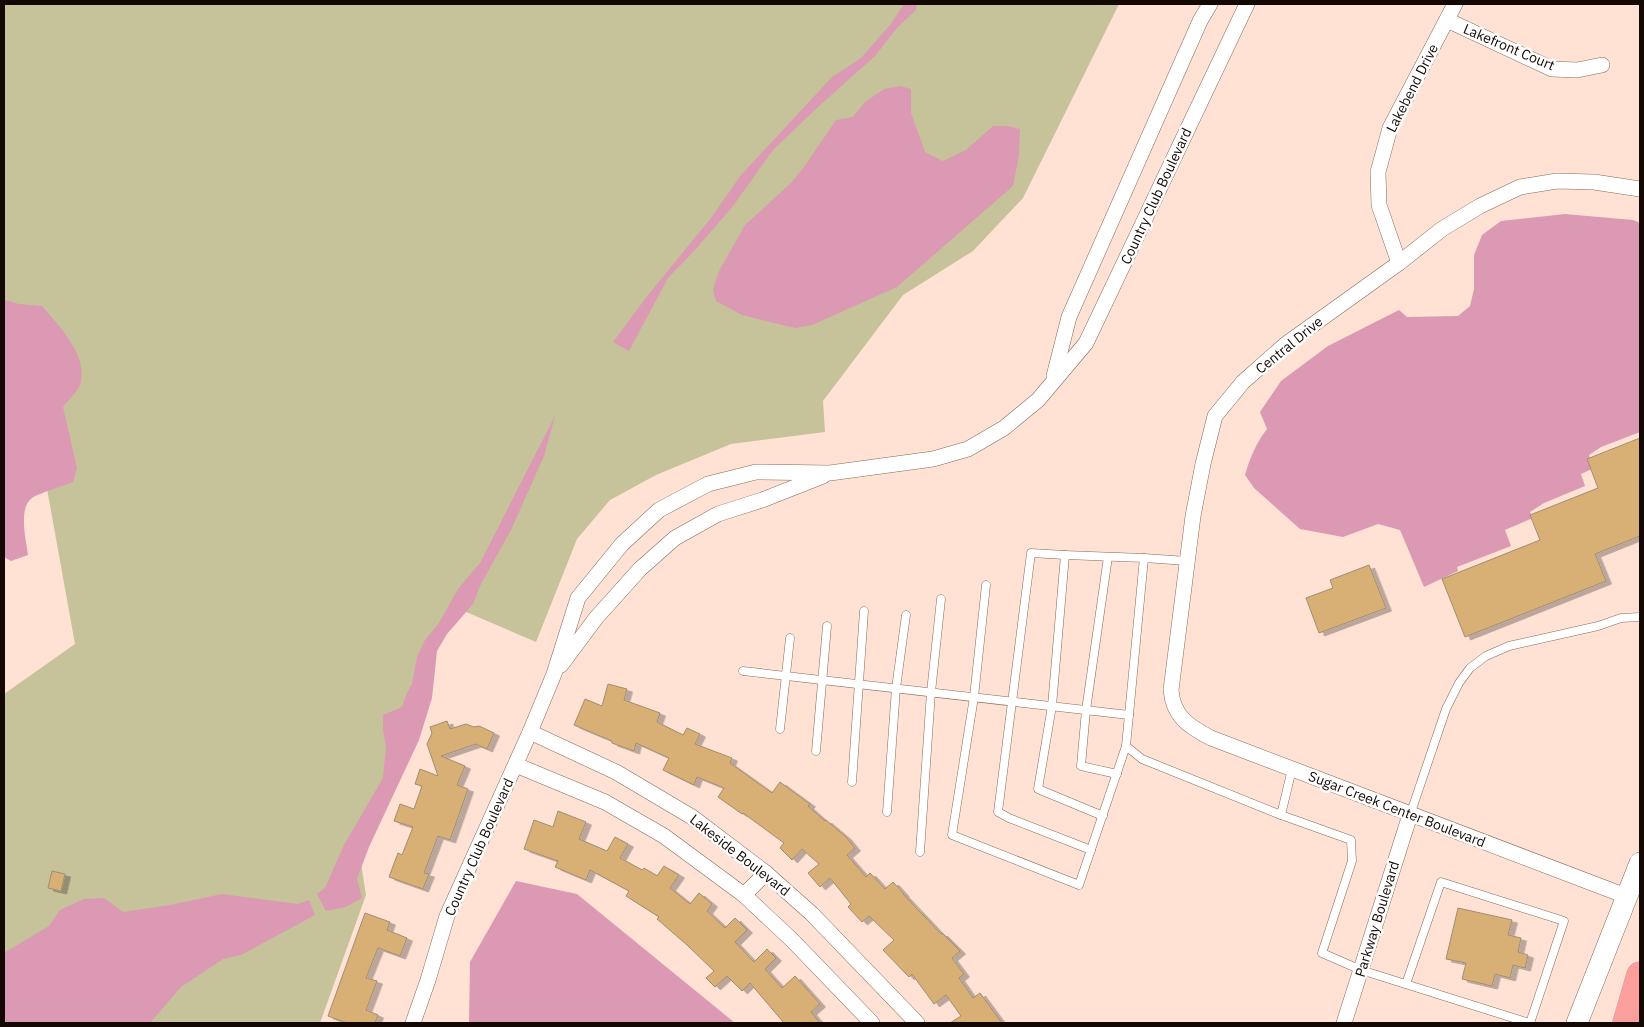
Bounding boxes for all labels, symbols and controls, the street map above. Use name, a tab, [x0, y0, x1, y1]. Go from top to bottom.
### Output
street label: Lakefront Court	[1461, 20, 1557, 74]
street label: Lakebend Drive	[1382, 40, 1442, 135]
street label: Country Club Boulevard	[1116, 125, 1196, 267]
street label: Central Drive	[1252, 312, 1327, 378]
street label: Sugar Creek Center Boulevard	[1306, 767, 1488, 851]
street label: Country Club Boulevard	[441, 775, 517, 919]
street label: Lakeside Boulevard	[686, 810, 794, 900]
street label: Parkway Boulevard	[1351, 859, 1403, 979]

